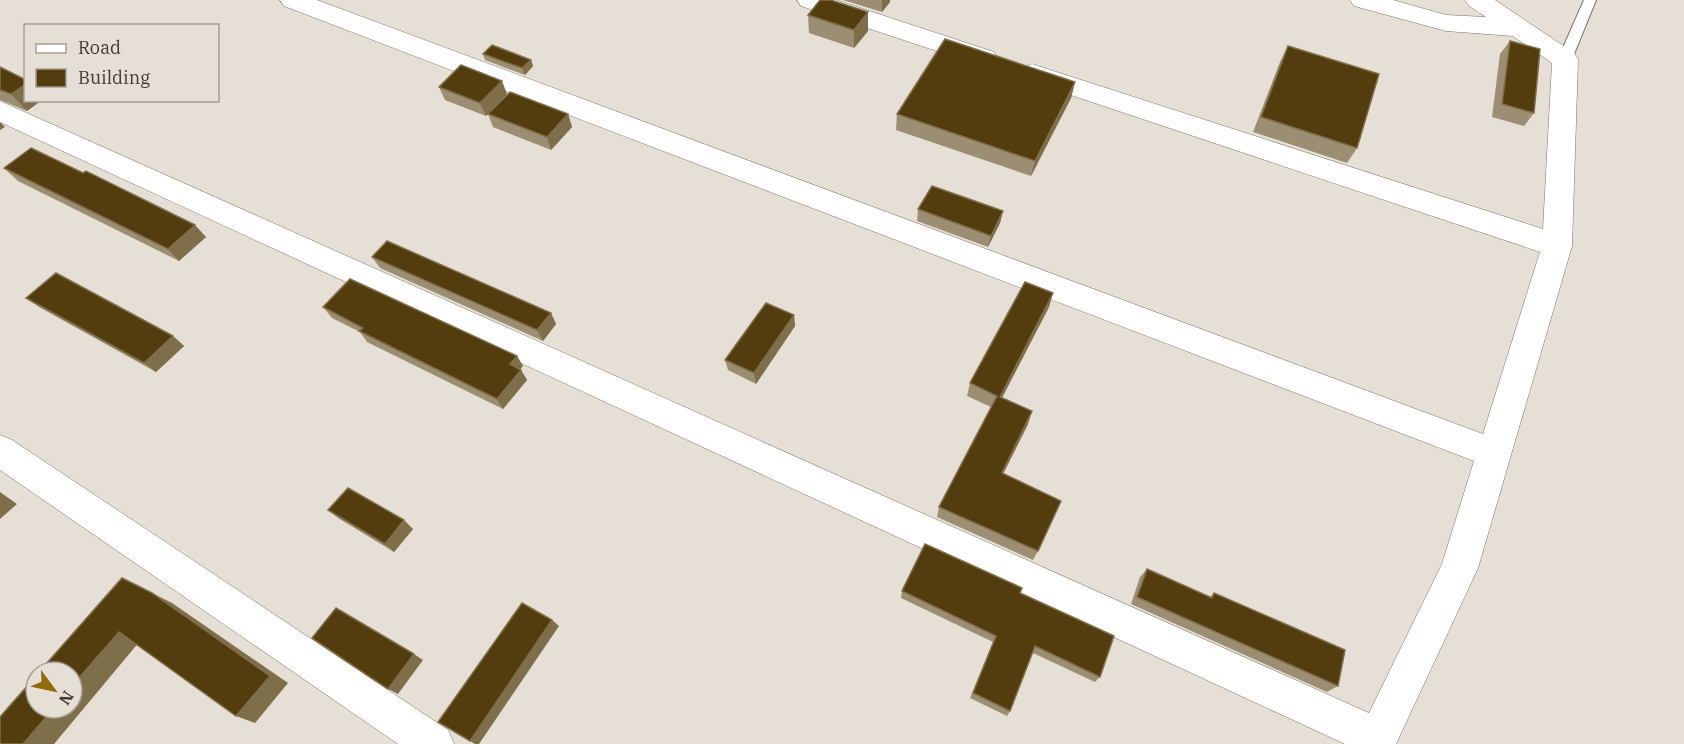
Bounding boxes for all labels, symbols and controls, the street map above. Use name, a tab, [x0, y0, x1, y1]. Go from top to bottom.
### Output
legend	[24, 24, 219, 102]
text: Road	[78, 36, 121, 59]
text: Building	[78, 66, 150, 89]
north arrow	[24, 660, 84, 720]
text: N	[55, 687, 78, 709]

